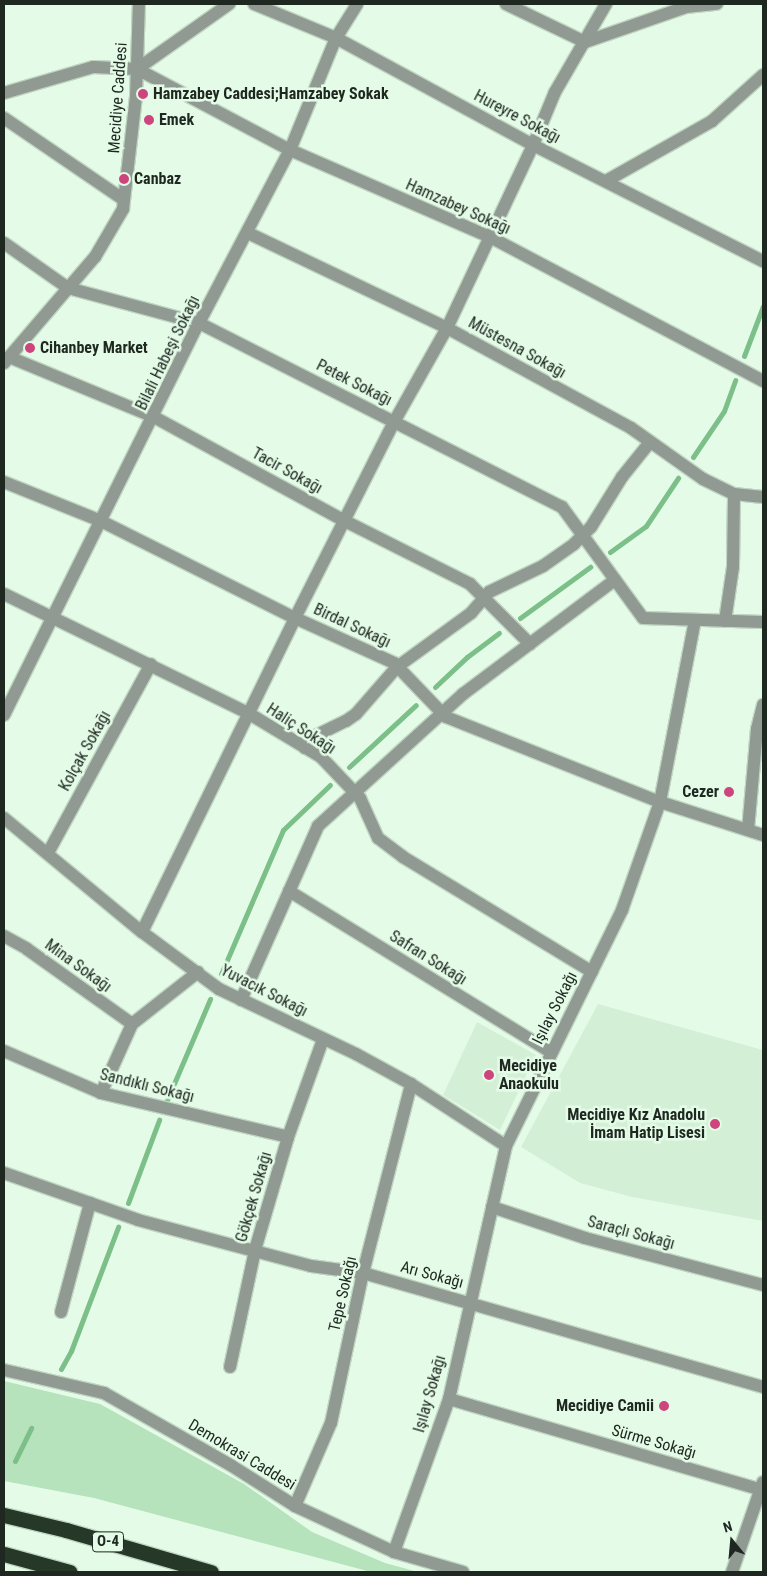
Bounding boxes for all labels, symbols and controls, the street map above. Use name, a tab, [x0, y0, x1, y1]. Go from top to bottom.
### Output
street label: Mecidiye Caddesi	[105, 42, 131, 154]
place label: Hamzabey Caddesi;Hamzabey Sokak	[153, 84, 389, 104]
street label: Hureyre Sokağı	[470, 86, 564, 148]
marker: Hamzabey Caddesi;Hamzabey Sokak	[137, 88, 149, 100]
place label: Emek	[159, 110, 194, 130]
marker: Emek	[143, 114, 155, 126]
place label: Canbaz	[134, 169, 181, 189]
marker: Canbaz	[118, 173, 130, 185]
street label: Hamzabey Sokağı	[403, 175, 513, 239]
street label: Bilali Habeşi Sokağı	[132, 293, 204, 413]
street label: Müstesna Sokağı	[465, 313, 569, 383]
place label: Cihanbey Market	[40, 338, 148, 358]
marker: Cihanbey Market	[24, 342, 36, 354]
street label: Petek Sokağı	[313, 356, 395, 410]
street label: Tacir Sokağı	[248, 444, 326, 498]
street label: Birdal Sokağı	[310, 600, 394, 652]
street label: Haliç Sokağı	[263, 699, 339, 759]
street label: Kolçak Sokağı	[55, 707, 115, 795]
place label: Cezer	[682, 782, 719, 802]
marker: Cezer	[723, 786, 735, 798]
street label: Safran Sokağı	[386, 927, 470, 989]
street label: Mina Sokağı	[41, 935, 115, 997]
street label: Yuvacık Sokağı	[217, 961, 311, 1021]
street label: Işılay Sokağı	[528, 968, 582, 1048]
place label: Mecidiye Anaokulu	[499, 1056, 559, 1094]
street label: Sandıklı Sokağı	[98, 1065, 196, 1107]
marker: Mecidiye Anaokulu	[483, 1069, 495, 1081]
place label: Mecidiye Kız Anadolu İmam Hatip Lisesi	[567, 1105, 705, 1143]
marker: Mecidiye Kız Anadolu İmam Hatip Lisesi	[709, 1118, 721, 1130]
street label: Gökçek Sokağı	[232, 1150, 276, 1244]
street label: Saraçlı Sokağı	[585, 1212, 677, 1254]
street label: Tepe Sokağı	[325, 1254, 361, 1334]
street label: Arı Sokağı	[398, 1257, 466, 1293]
street label: Işılay Sokağı	[410, 1353, 450, 1435]
place label: Mecidiye Camii	[556, 1396, 654, 1416]
marker: Mecidiye Camii	[658, 1400, 670, 1412]
street label: Demokrasi Caddesi	[185, 1415, 299, 1495]
street label: Sürme Sokağı	[610, 1421, 698, 1463]
north arrow	[707, 1516, 757, 1566]
text: N	[721, 1518, 734, 1536]
road number: O-4	[92, 1530, 124, 1554]

